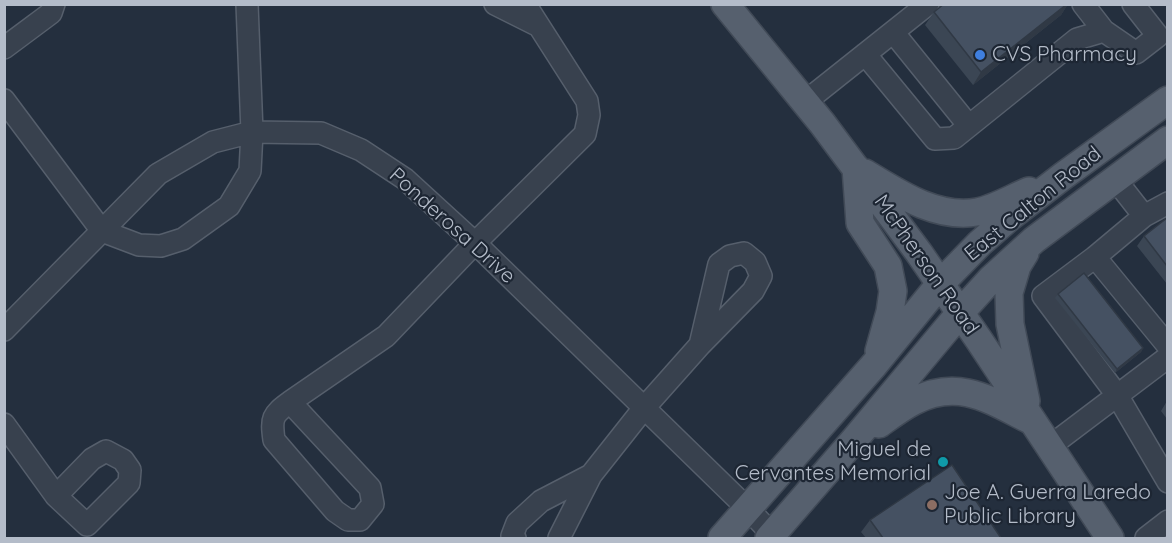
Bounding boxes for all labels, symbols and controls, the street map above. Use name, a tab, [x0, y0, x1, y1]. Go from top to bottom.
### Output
place label: CVS Pharmacy	[992, 42, 1137, 68]
marker: CVS Pharmacy	[973, 48, 987, 62]
street label: East Calton Road	[960, 141, 1106, 267]
street label: Ponderosa Drive	[384, 163, 520, 289]
street label: McPherson Road	[868, 190, 984, 340]
place label: Miguel de Cervantes Memorial	[735, 437, 931, 487]
marker: Miguel de Cervantes Memorial	[936, 455, 950, 469]
place label: Joe A. Guerra Laredo Public Library	[944, 480, 1151, 530]
marker: Joe A. Guerra Laredo Public Library	[925, 498, 939, 512]

